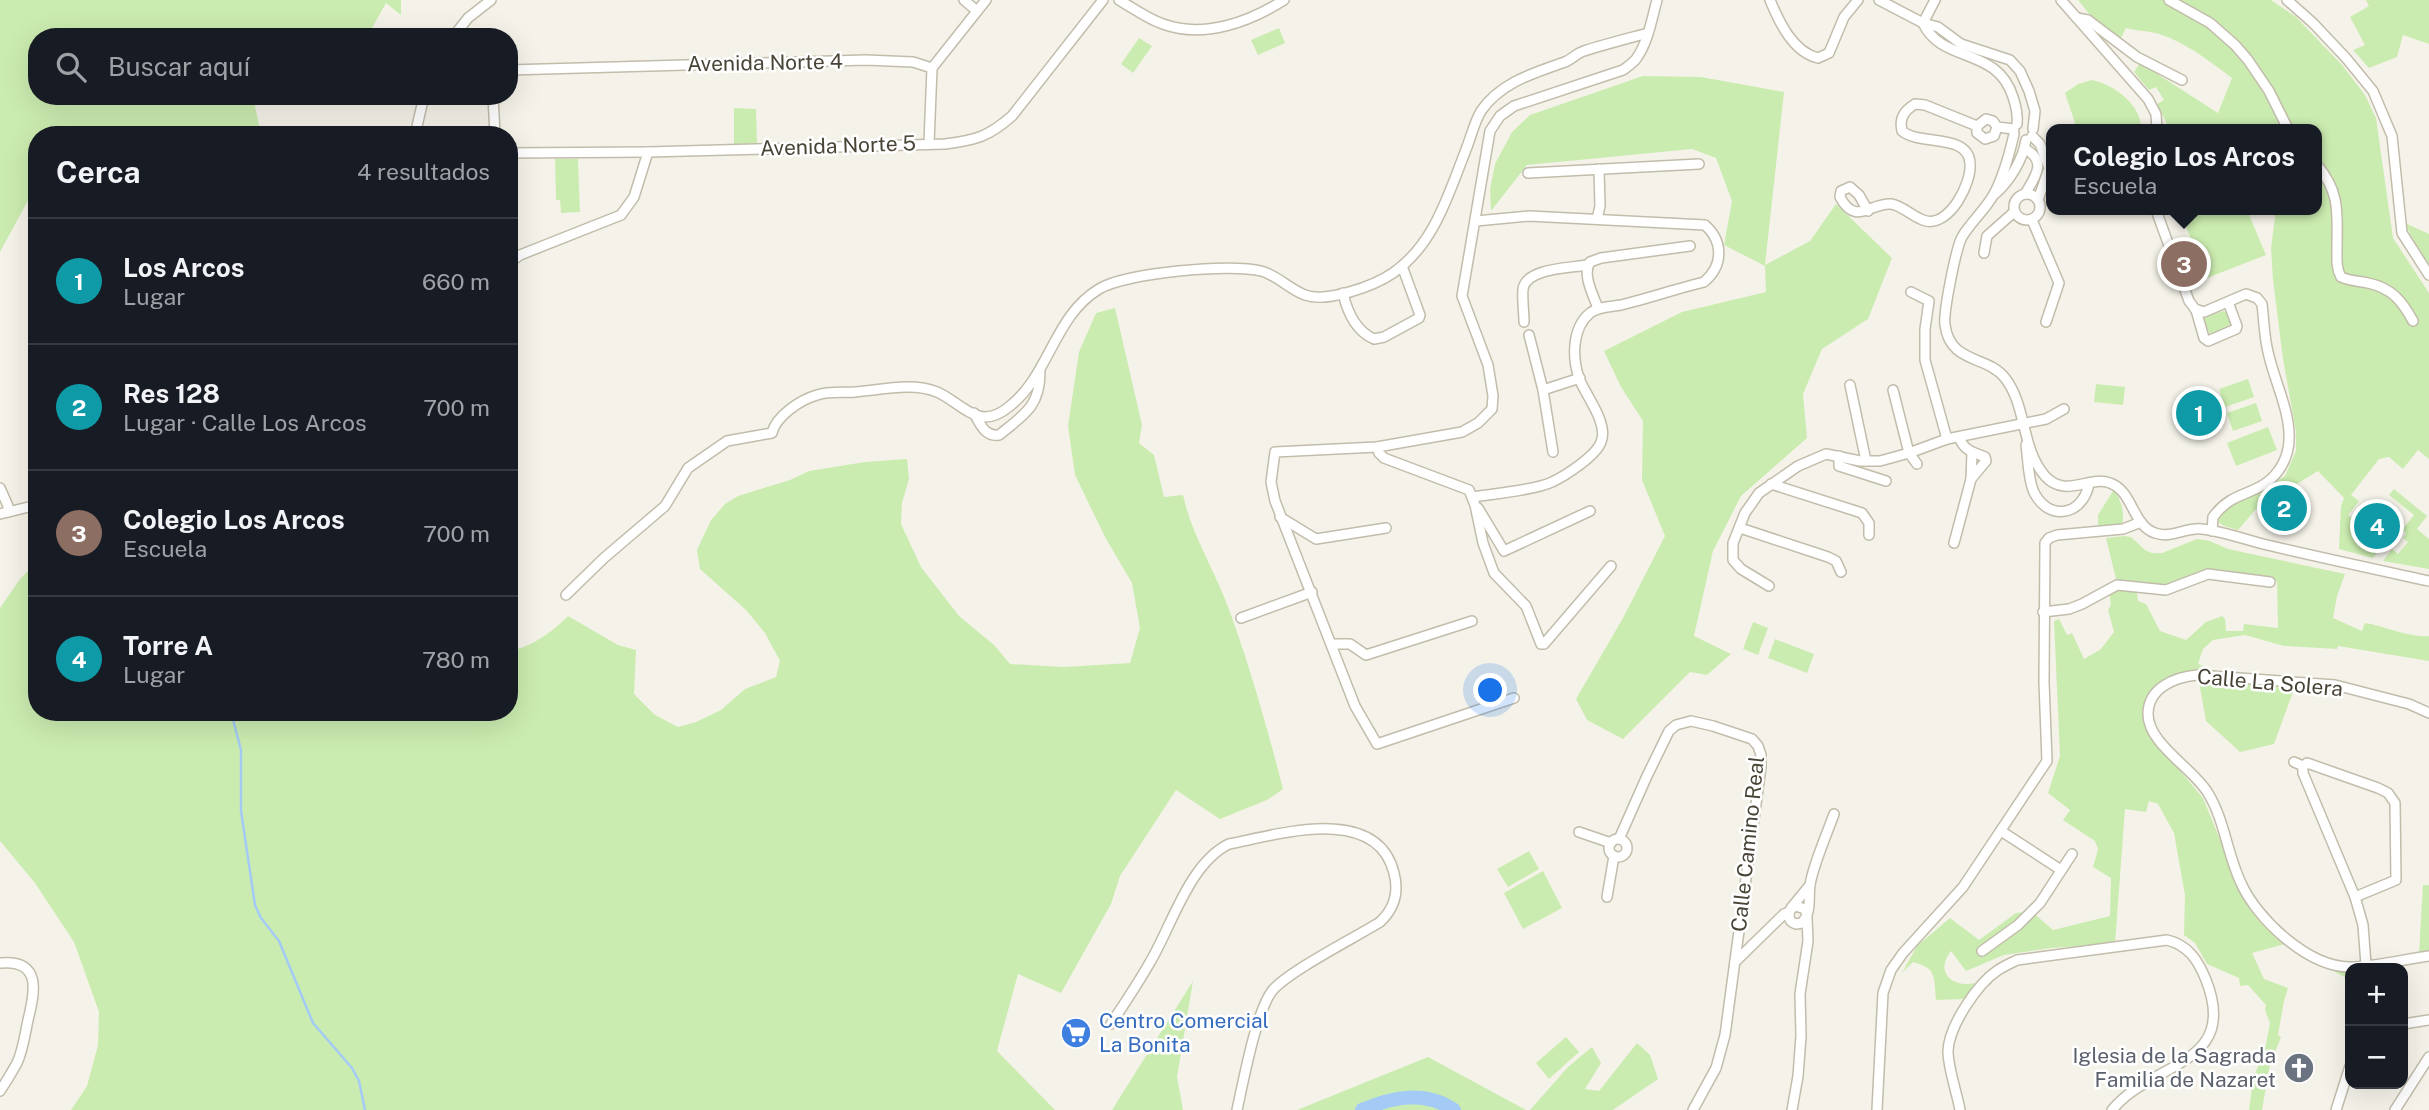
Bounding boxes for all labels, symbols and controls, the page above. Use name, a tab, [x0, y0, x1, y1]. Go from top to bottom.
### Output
search box	[28, 28, 518, 105]
icon: search	[52, 48, 90, 86]
street label: Avenida Norte 4	[687, 49, 843, 76]
text: Buscar aquí	[108, 51, 250, 82]
popup	[2046, 124, 2322, 215]
street label: Avenida Norte 5	[760, 130, 916, 161]
text: Colegio Los Arcos	[2073, 141, 2295, 172]
text: Cerca	[56, 154, 141, 190]
text: 4 resultados	[357, 158, 490, 185]
text: Escuela	[2073, 172, 2157, 199]
pin: 3	[2161, 238, 2207, 290]
text: Los Arcos	[123, 252, 244, 283]
text: 1	[74, 268, 84, 295]
text: 660 m	[422, 268, 490, 295]
text: Lugar	[123, 283, 185, 310]
text: Res 128	[123, 378, 220, 409]
pin: 1	[2176, 387, 2222, 439]
text: 2	[72, 394, 86, 421]
text: 700 m	[423, 394, 490, 421]
text: Lugar · Calle Los Arcos	[123, 409, 367, 436]
pin: 2	[2261, 482, 2307, 534]
pin: 4	[2354, 500, 2400, 552]
text: Colegio Los Arcos	[123, 504, 345, 535]
text: 3	[71, 520, 87, 547]
text: 700 m	[423, 520, 490, 547]
text: Escuela	[123, 535, 207, 562]
text: Torre A	[123, 630, 213, 661]
text: 4	[71, 646, 87, 673]
text: 780 m	[422, 646, 490, 673]
text: Lugar	[123, 661, 185, 688]
street label: Calle La Solera	[2196, 664, 2344, 701]
your location	[1473, 673, 1507, 707]
street label: Calle Camino Real	[1726, 755, 1769, 933]
map controls	[2345, 963, 2408, 1089]
button: +	[2345, 963, 2408, 1026]
place label: Centro Comercial La Bonita	[1099, 1008, 1269, 1057]
supermarket icon: Centro Comercial La Bonita	[1059, 1016, 1093, 1050]
button: −	[2345, 1026, 2408, 1089]
place label: Iglesia de la Sagrada Familia de Nazaret	[2073, 1043, 2276, 1092]
church icon: Iglesia de la Sagrada Familia de Nazaret	[2282, 1051, 2316, 1085]

